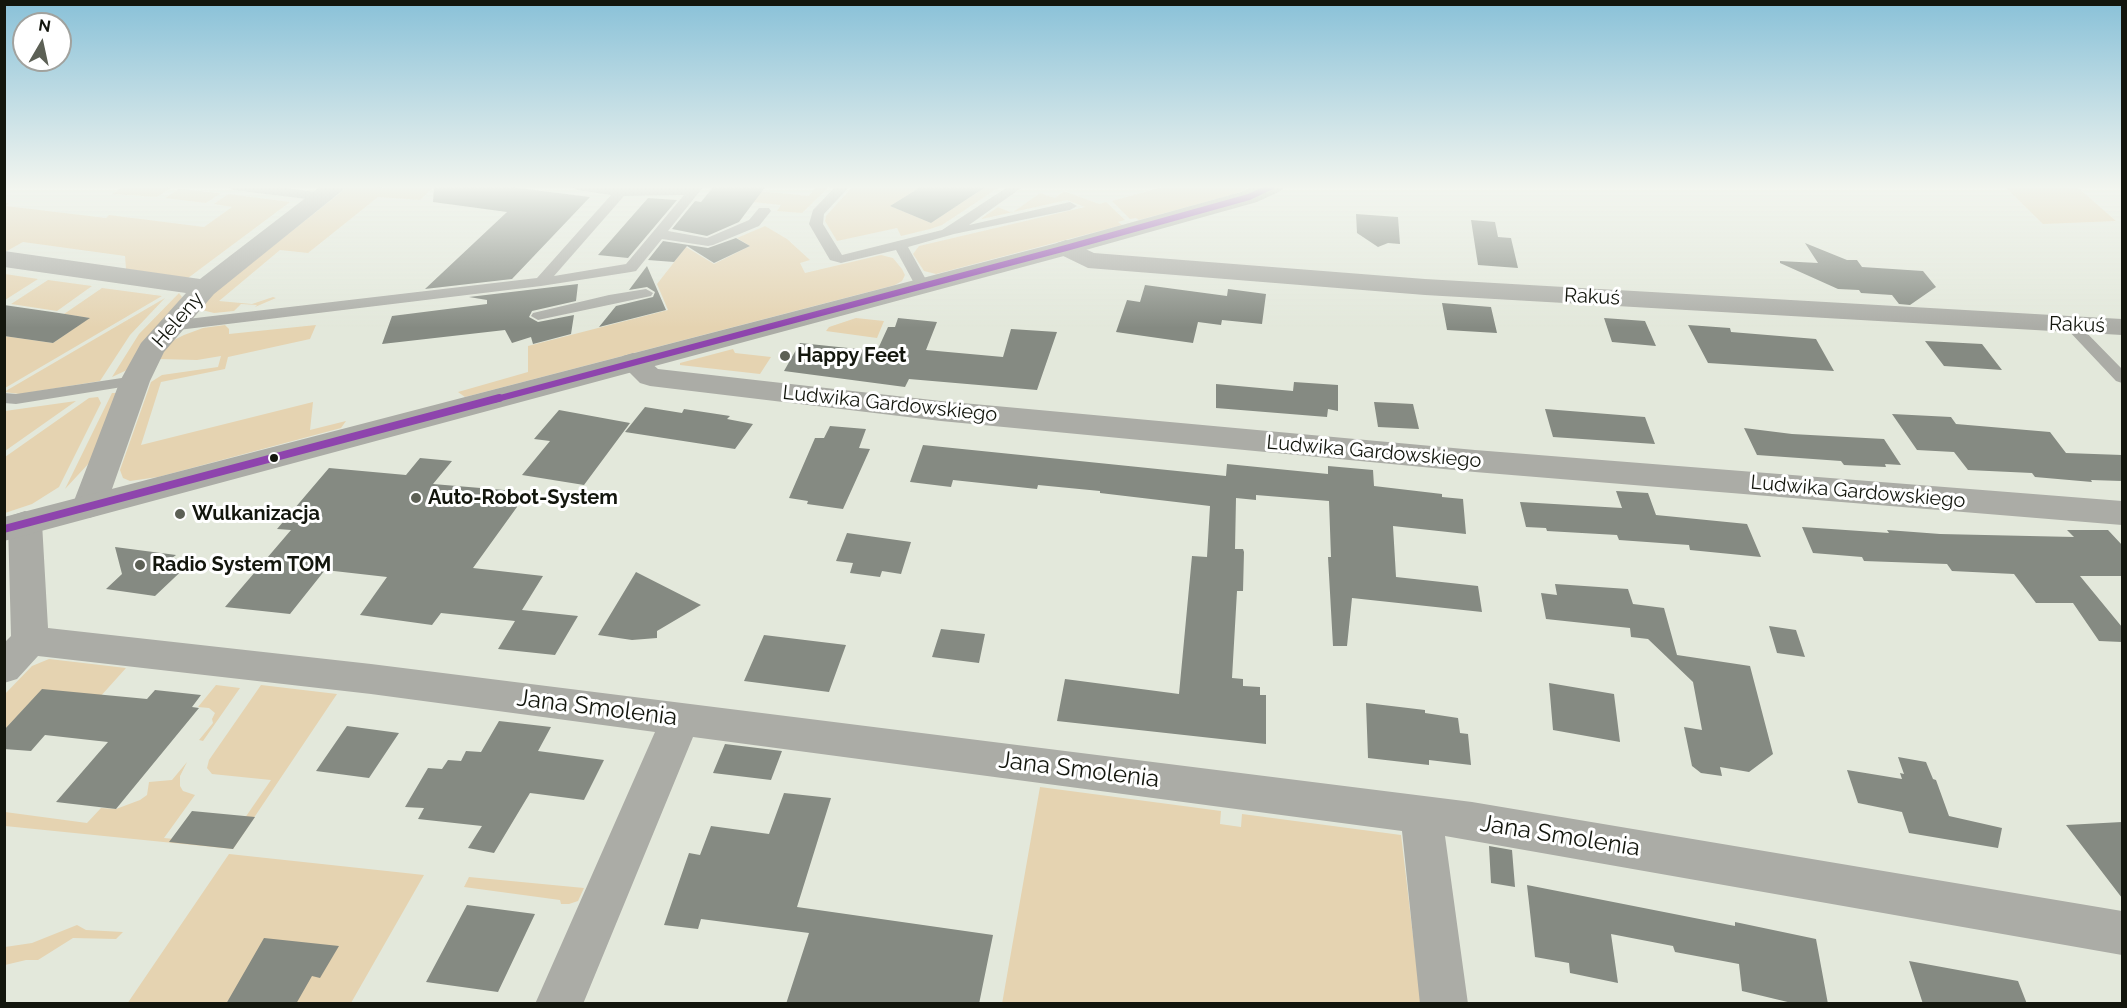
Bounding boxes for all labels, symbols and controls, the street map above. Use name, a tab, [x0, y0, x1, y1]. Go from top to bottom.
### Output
north arrow	[12, 12, 72, 72]
text: N	[37, 15, 52, 36]
street label: Rakuś	[1563, 284, 1621, 310]
street label: Heleny	[147, 287, 209, 353]
street label: Rakuś	[2049, 312, 2105, 338]
place label: Happy Feet	[797, 344, 906, 368]
marker: Happy Feet	[778, 349, 792, 363]
street label: Ludwika Gardowskiego	[781, 381, 999, 427]
street label: Ludwika Gardowskiego	[1266, 431, 1482, 473]
unlabelled marker	[268, 452, 280, 464]
street label: Ludwika Gardowskiego	[1750, 471, 1966, 513]
place label: Auto-Robot-System	[428, 486, 618, 510]
marker: Auto-Robot-System	[409, 491, 423, 505]
place label: Wulkanizacja	[192, 502, 320, 526]
marker: Wulkanizacja	[173, 507, 187, 521]
place label: Radio System TOM	[152, 553, 331, 577]
marker: Radio System TOM	[133, 558, 147, 572]
street label: Jana Smolenia	[515, 684, 679, 732]
street label: Jana Smolenia	[997, 746, 1161, 794]
street label: Jana Smolenia	[1478, 809, 1642, 863]

